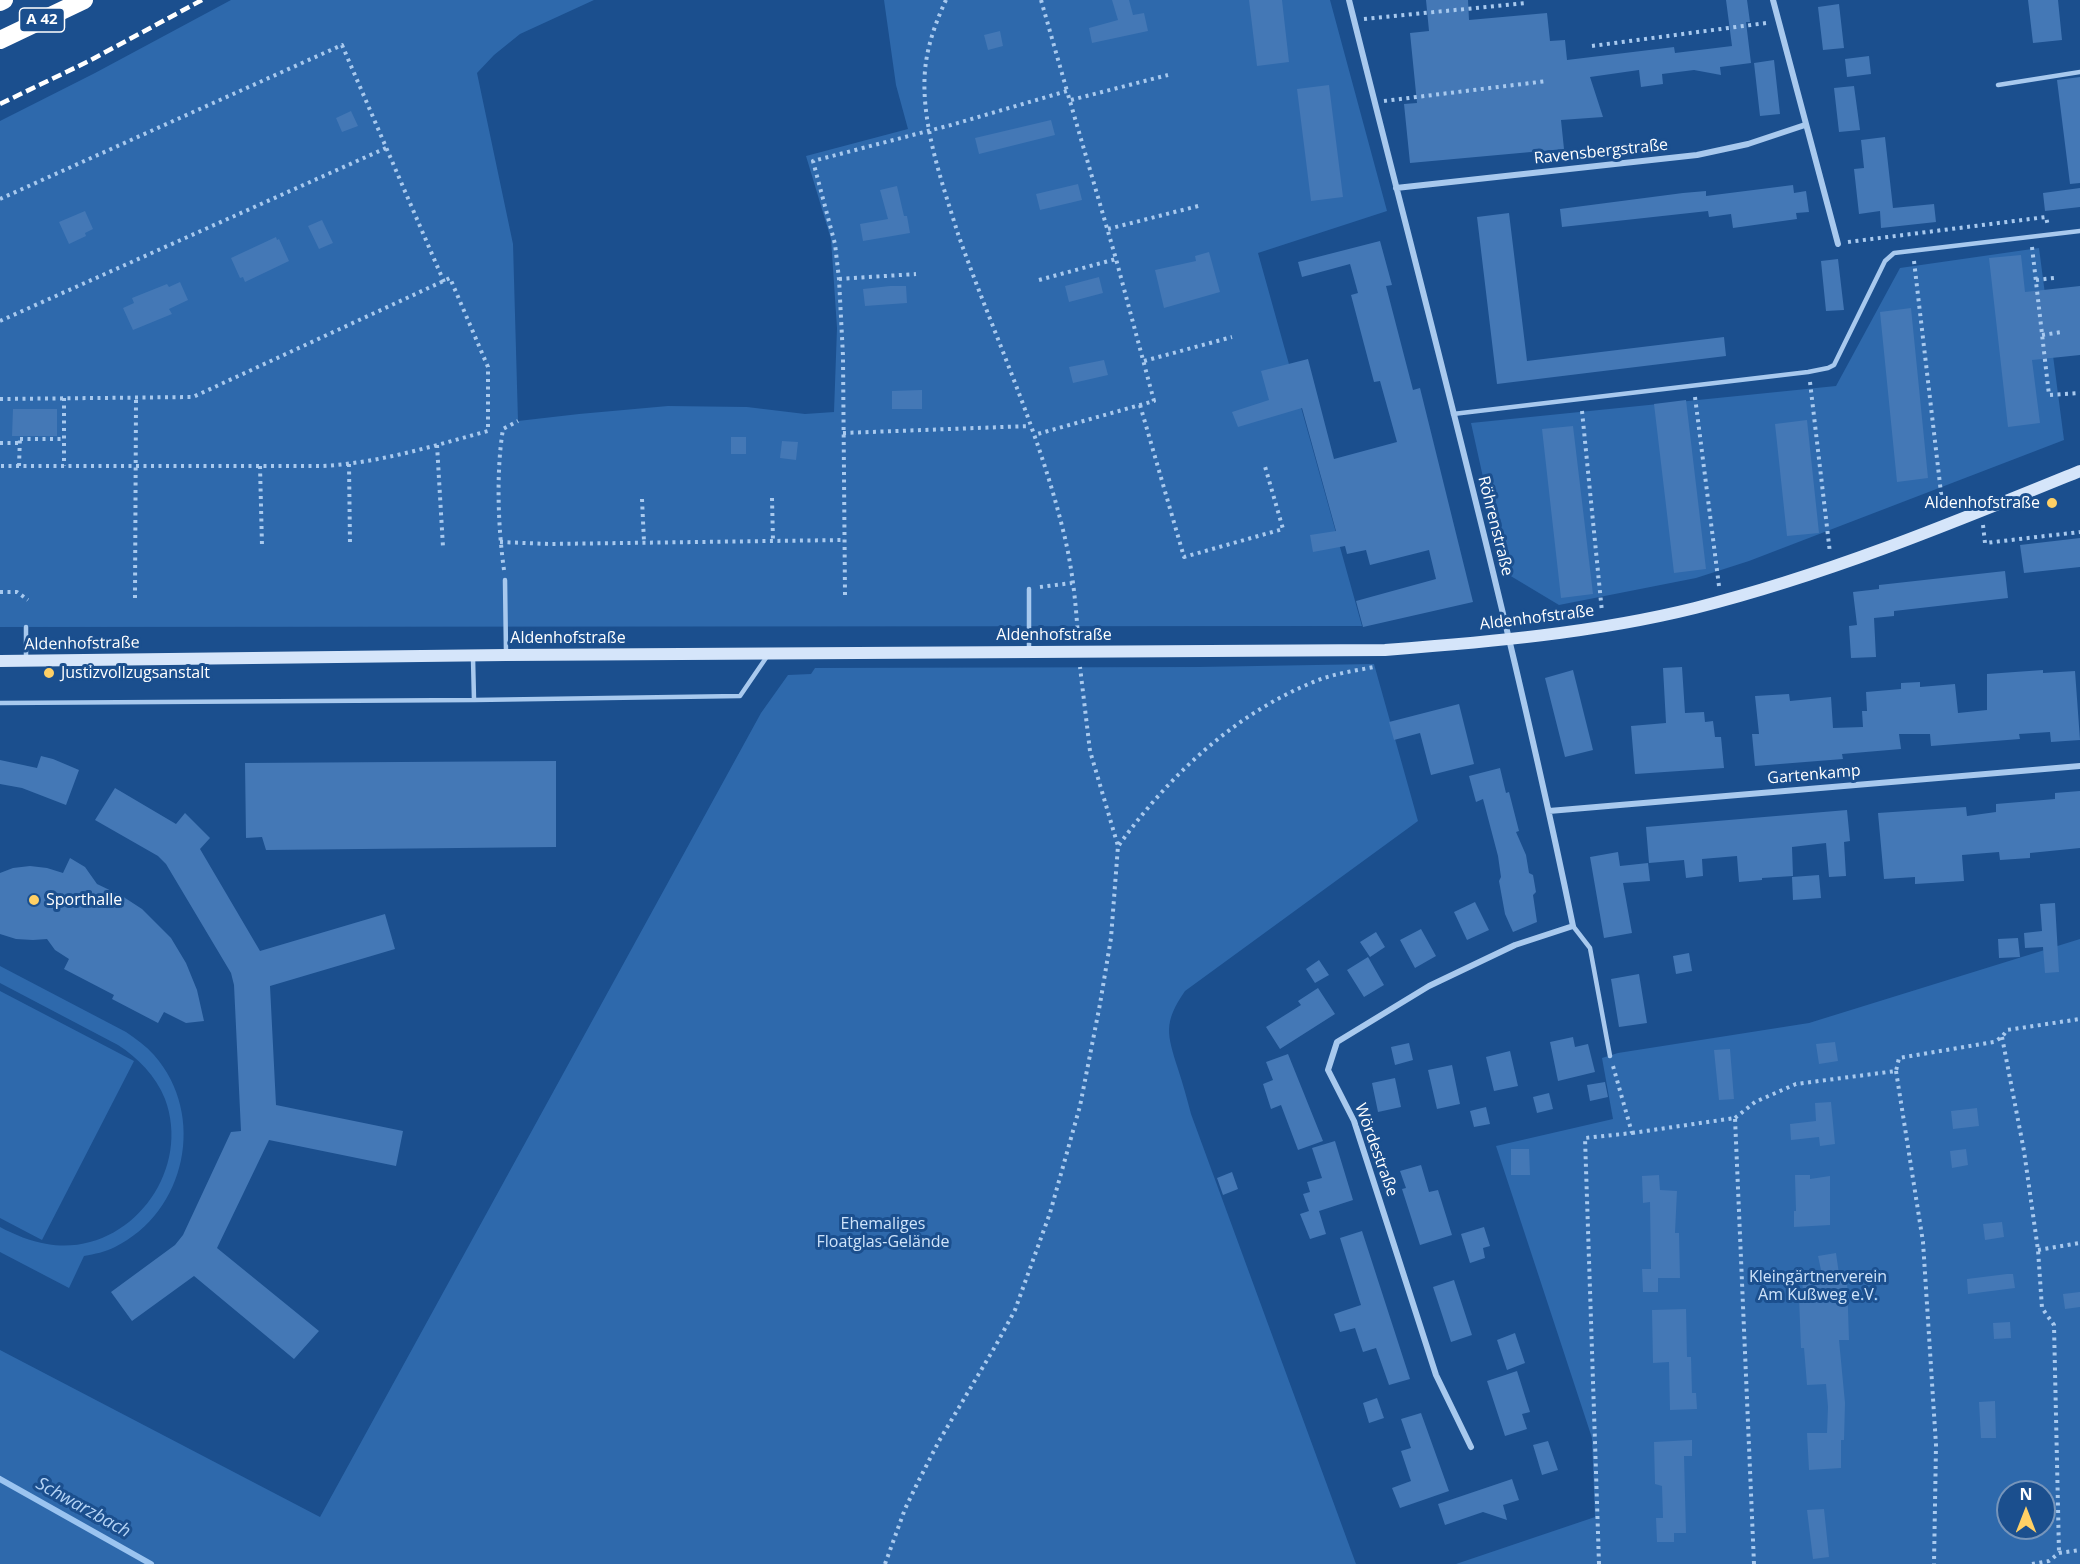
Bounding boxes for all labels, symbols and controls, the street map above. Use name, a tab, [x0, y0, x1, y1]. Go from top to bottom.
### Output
road number: A 42	[20, 8, 64, 32]
street label: Ravensbergstraße	[1533, 135, 1669, 169]
street label: Röhrenstraße	[1473, 474, 1517, 578]
place label: Aldenhofstraße	[1925, 493, 2040, 513]
marker: Aldenhofstraße	[2045, 496, 2059, 510]
street label: Aldenhofstraße	[1479, 601, 1595, 635]
street label: Aldenhofstraße	[996, 625, 1112, 645]
street label: Aldenhofstraße	[510, 628, 626, 648]
street label: Aldenhofstraße	[24, 633, 140, 655]
place label: Justizvollzugsanstalt	[61, 663, 210, 683]
marker: Justizvollzugsanstalt	[42, 666, 56, 680]
street label: Gartenkamp	[1767, 761, 1861, 789]
place label: Sporthalle	[46, 890, 122, 910]
marker: Sporthalle	[27, 893, 41, 907]
street label: Wördestraße	[1350, 1101, 1402, 1199]
park label: Ehemaliges Floatglas-Gelände	[816, 1214, 950, 1252]
park label: Kleingärtnerverein Am Kußweg e.V.	[1749, 1267, 1887, 1305]
water label: Schwarzbach	[32, 1473, 134, 1543]
north arrow	[1996, 1480, 2056, 1540]
text: N	[2019, 1483, 2033, 1505]

